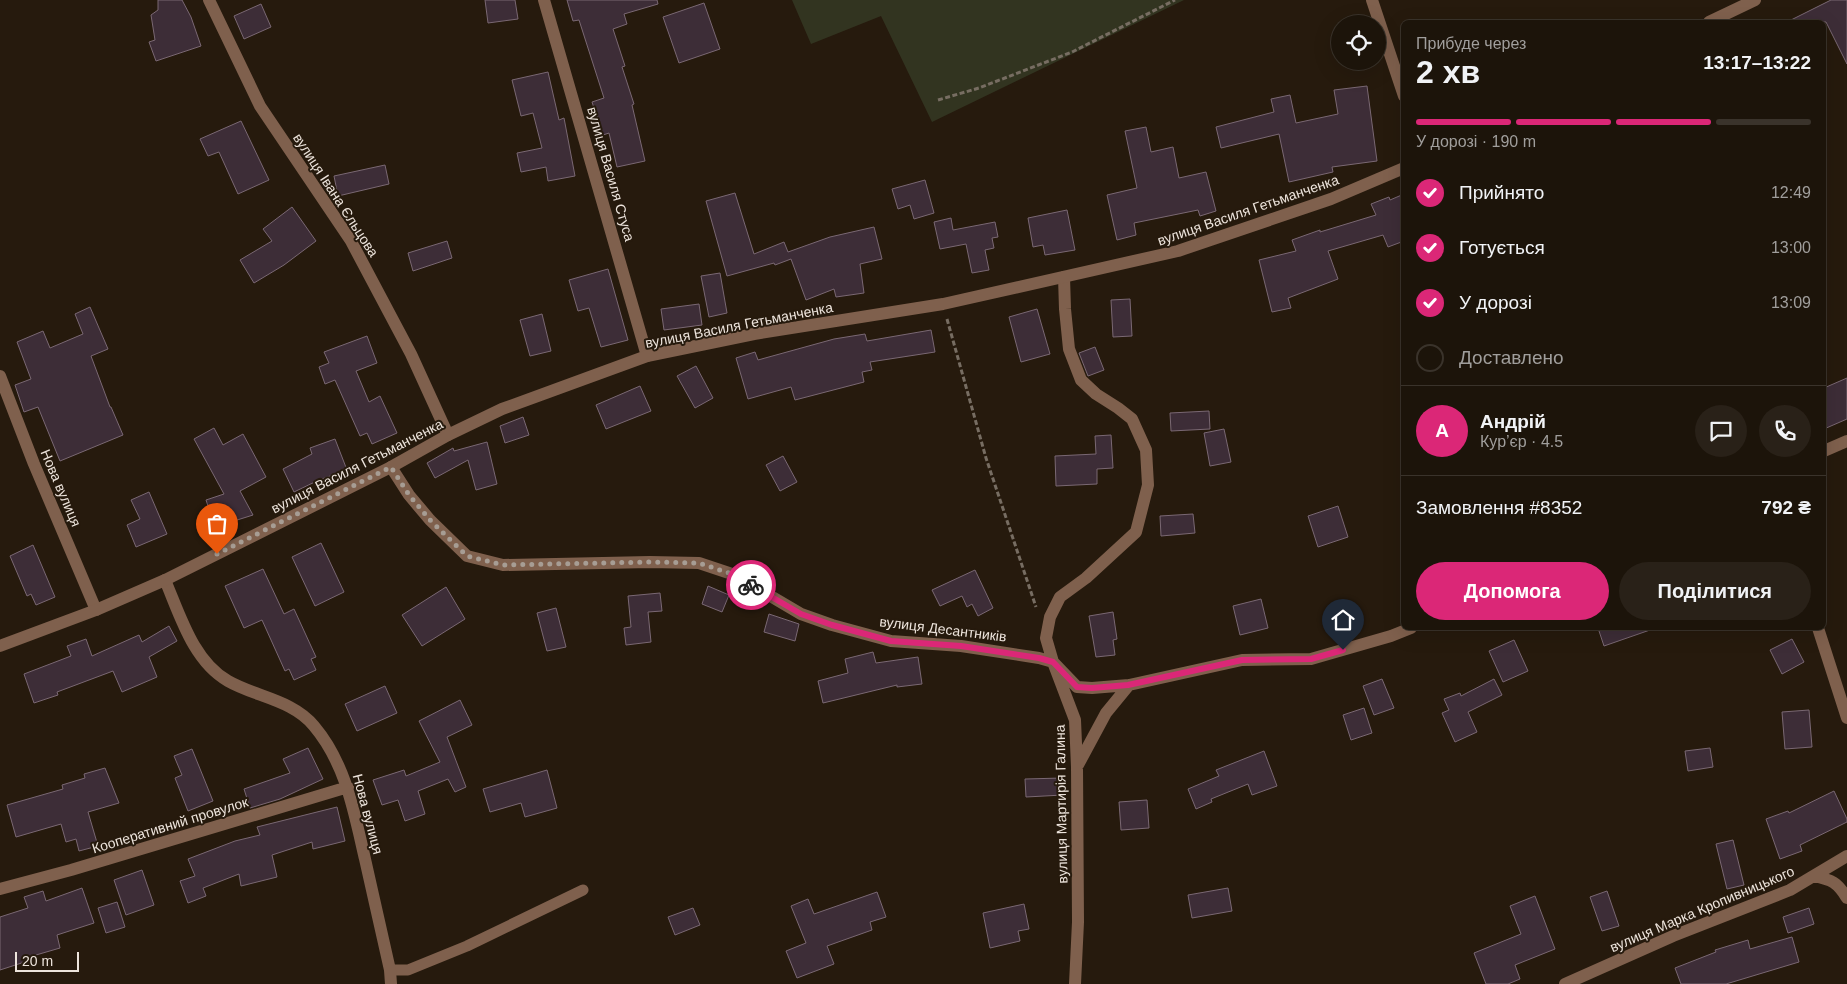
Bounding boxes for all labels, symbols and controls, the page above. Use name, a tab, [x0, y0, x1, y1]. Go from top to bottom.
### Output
map controls	[1331, 15, 1386, 70]
button: locate	[1331, 15, 1386, 70]
text: Прибуде через	[1416, 35, 1526, 52]
text: 13:17–13:22	[1703, 52, 1811, 73]
text: 2 хв	[1416, 54, 1480, 90]
street label: вулиця Василя Стуса	[584, 105, 638, 243]
street label: вулиця Івана Єльцова	[290, 130, 382, 260]
text: У дорозі · 190 m	[1416, 133, 1536, 150]
street label: вулиця Василя Гетьманченка	[1155, 171, 1341, 249]
icon: check	[1416, 179, 1444, 207]
text: Прийнято	[1459, 182, 1544, 203]
text: 12:49	[1771, 184, 1811, 201]
icon: check	[1416, 234, 1444, 262]
text: Готується	[1459, 237, 1545, 258]
text: 13:00	[1771, 239, 1811, 256]
icon: check	[1416, 289, 1444, 317]
text: У дорозі	[1459, 292, 1532, 313]
text: 13:09	[1771, 294, 1811, 311]
street label: вулиця Василя Гетьманченка	[644, 299, 834, 351]
text: Доставлено	[1459, 347, 1564, 368]
button: chat	[1695, 405, 1747, 457]
button: phone	[1759, 405, 1811, 457]
text: Андрій	[1480, 411, 1546, 432]
street label: вулиця Василя Гетьманченка	[268, 415, 446, 516]
text: А	[1435, 420, 1449, 441]
text: Кур’єр · 4.5	[1480, 433, 1563, 450]
street label: Нова вулиця	[38, 447, 84, 529]
text: Замовлення #8352	[1416, 497, 1582, 518]
text: 792 ₴	[1761, 497, 1811, 518]
pin	[196, 503, 238, 554]
icon: bag	[203, 510, 231, 538]
courier	[726, 560, 776, 610]
button: Допомога	[1416, 562, 1609, 620]
button: Поділитися	[1619, 562, 1811, 620]
icon: bike	[737, 571, 765, 599]
pin	[1322, 599, 1364, 650]
icon: home	[1329, 606, 1357, 634]
street label: вулиця Десантників	[879, 613, 1007, 645]
street label: вулиця Мартирія Галина	[1052, 724, 1070, 884]
street label: Нова вулиця	[350, 772, 386, 856]
street label: Кооперативний провулок	[90, 793, 251, 856]
street label: вулиця Марка Кропивницького	[1607, 863, 1797, 955]
scale bar	[15, 949, 79, 972]
text: 20 m	[22, 953, 53, 969]

